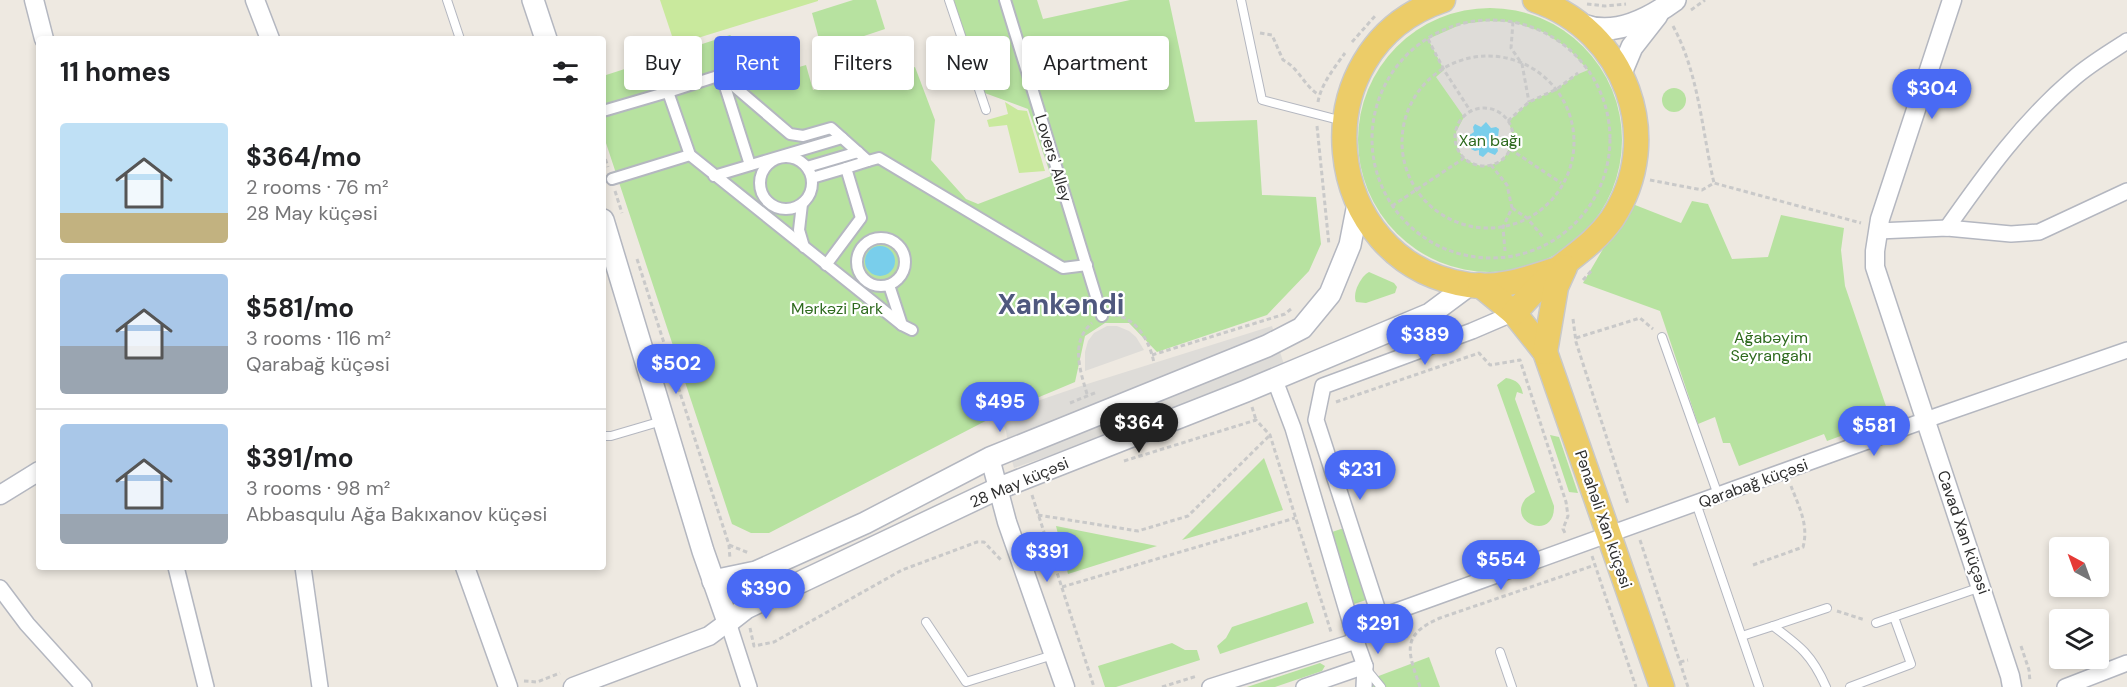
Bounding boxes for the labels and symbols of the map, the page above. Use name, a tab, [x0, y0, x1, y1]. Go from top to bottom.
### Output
pin: $304	[1896, 69, 1968, 120]
street label: Lovers' Alley	[1030, 112, 1077, 205]
park label: Xan bağı	[1459, 130, 1521, 151]
district label: Xankəndi	[998, 286, 1124, 323]
park label: Mərkəzi Park	[791, 298, 883, 319]
pin: $389	[1389, 315, 1461, 366]
park label: Ağabəyim Seyrangahı	[1730, 327, 1812, 366]
pin: $502	[640, 344, 712, 395]
pin: $495	[964, 382, 1036, 433]
pin: $364	[1103, 403, 1175, 454]
pin: $581	[1838, 406, 1910, 457]
street label: Pənahəli Xan küçəsi	[1570, 447, 1637, 591]
pin: $231	[1324, 450, 1396, 501]
street label: 28 May küçəsi	[967, 452, 1072, 513]
street label: Qarabağ küçəsi	[1696, 454, 1811, 513]
street label: Cavad Xan küçəsi	[1932, 467, 1995, 597]
pin: $391	[1011, 532, 1083, 583]
north arrow	[2049, 537, 2109, 597]
pin: $554	[1465, 540, 1537, 591]
pin: $390	[730, 569, 802, 620]
pin: $291	[1342, 604, 1414, 655]

